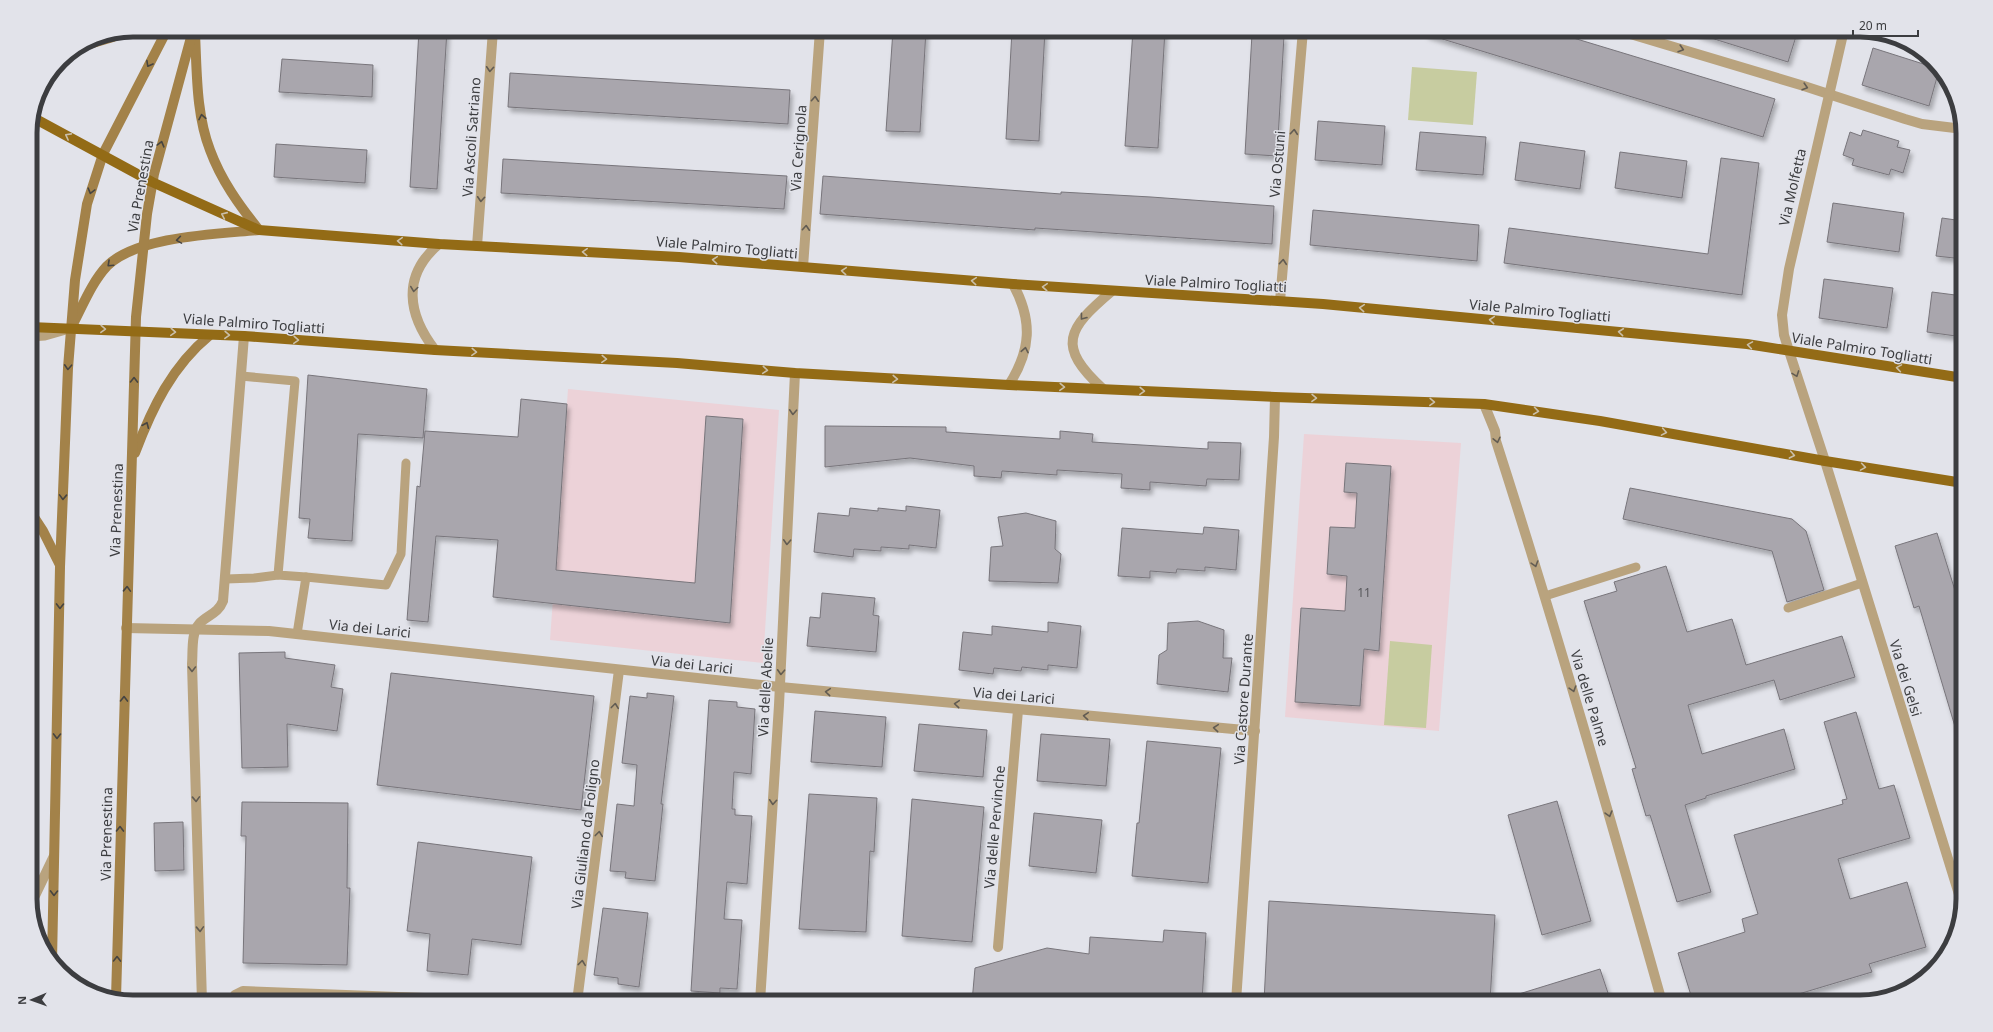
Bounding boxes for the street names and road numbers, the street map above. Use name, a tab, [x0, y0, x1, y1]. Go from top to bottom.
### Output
street label: Via Ascoli Satriano	[457, 76, 485, 198]
street label: Via Cerignola	[785, 104, 811, 192]
street label: Via Ostuni	[1265, 130, 1289, 198]
street label: Via Prenestina	[122, 138, 158, 234]
street label: Via Molfetta	[1774, 146, 1810, 228]
street label: Viale Palmiro Togliatti	[655, 231, 799, 263]
street label: Viale Palmiro Togliatti	[1145, 270, 1287, 296]
street label: Viale Palmiro Togliatti	[1468, 294, 1612, 326]
street label: Viale Palmiro Togliatti	[183, 309, 325, 337]
street label: Viale Palmiro Togliatti	[1790, 328, 1934, 368]
street label: Via Prenestina	[105, 463, 127, 557]
street label: Via dei Larici	[328, 614, 412, 642]
street label: Via Castore Durante	[1229, 633, 1257, 765]
street label: Via delle Abelie	[753, 637, 777, 737]
street label: Via dei Gelsi	[1885, 637, 1927, 719]
street label: Via delle Palme	[1566, 648, 1614, 749]
street label: Via dei Larici	[650, 650, 734, 678]
street label: Via dei Larici	[972, 682, 1056, 708]
street label: Via Giuliano da Foligno	[566, 758, 604, 910]
street label: Via delle Pervinche	[979, 765, 1009, 889]
street label: Via Prenestina	[96, 787, 116, 881]

